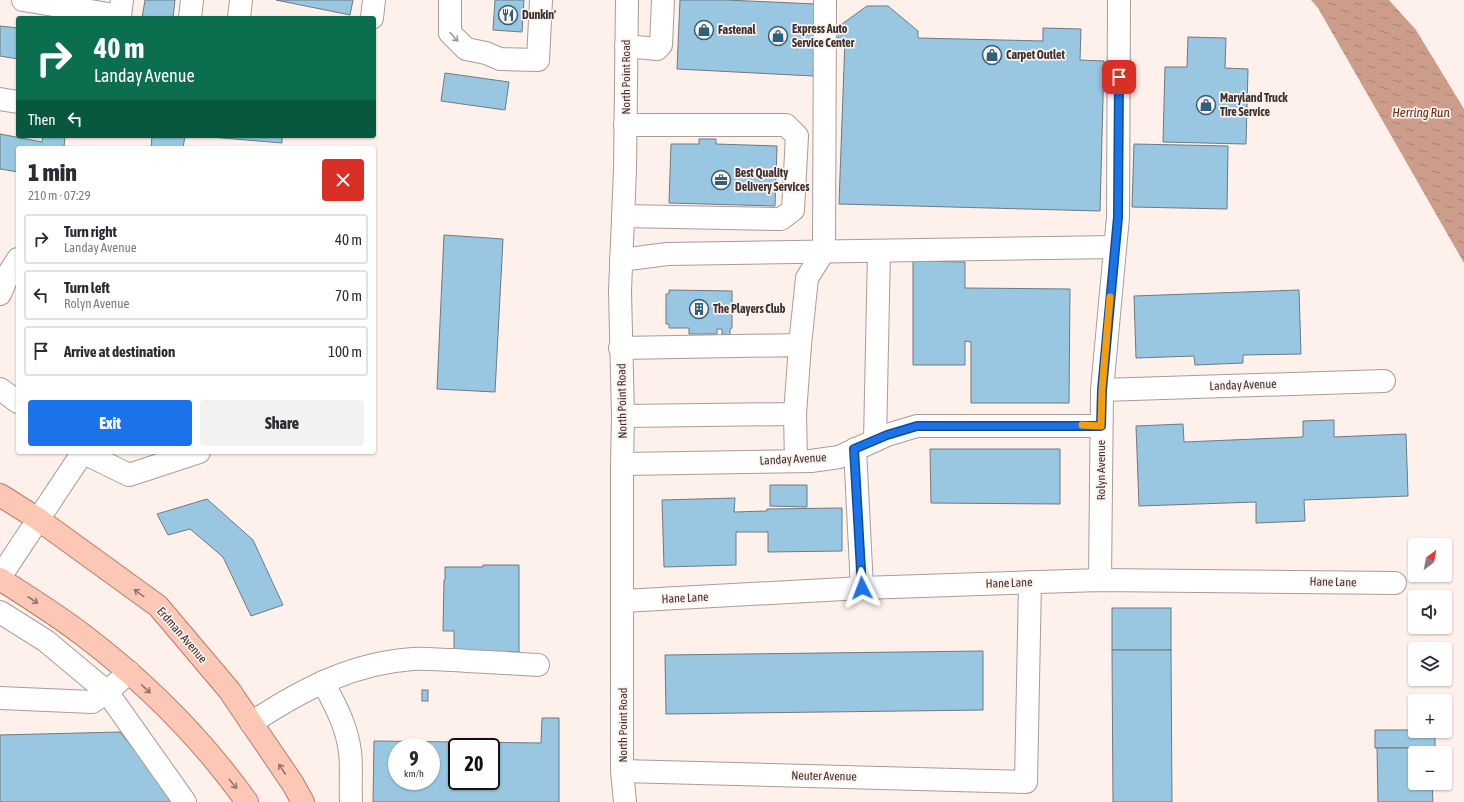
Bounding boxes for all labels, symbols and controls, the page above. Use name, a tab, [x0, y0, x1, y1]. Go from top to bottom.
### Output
restaurant icon: Dunkin'	[497, 4, 519, 26]
place label: Dunkin'	[522, 8, 556, 22]
shop icon: Fastenal	[693, 19, 715, 41]
place label: Express Auto Service Center	[792, 22, 855, 50]
place label: Fastenal	[718, 23, 757, 37]
shop icon: Express Auto Service Center	[767, 25, 789, 47]
icon: right	[28, 32, 80, 84]
text: 40 m	[94, 32, 144, 64]
one-way arrow	[450, 32, 459, 42]
street label: North Point Road	[619, 39, 633, 115]
shop icon: Carpet Outlet	[981, 44, 1003, 66]
place label: Carpet Outlet	[1006, 48, 1066, 62]
pin	[1102, 60, 1136, 94]
text: Landay Avenue	[94, 65, 195, 86]
icon: arrive	[1108, 66, 1130, 88]
place label: Maryland Truck Tire Service	[1220, 91, 1288, 119]
shop icon: Maryland Truck Tire Service	[1195, 94, 1217, 116]
water label: Herring Run	[1392, 105, 1450, 120]
icon: left	[64, 108, 86, 130]
text: Then	[28, 111, 56, 128]
text: 1 min	[28, 159, 77, 186]
button: close	[322, 159, 364, 201]
place label: Best Quality Delivery Services	[735, 166, 810, 194]
office icon: Best Quality Delivery Services	[710, 169, 732, 191]
text: 210 m · 07:29	[28, 188, 91, 203]
text: Turn right	[64, 223, 117, 240]
icon: right	[30, 228, 52, 250]
text: 40 m	[335, 231, 362, 248]
text: Landay Avenue	[64, 240, 137, 255]
text: Turn left	[64, 279, 110, 296]
icon: left	[30, 284, 52, 306]
text: 70 m	[335, 287, 362, 304]
text: Rolyn Avenue	[64, 296, 129, 311]
building icon: The Players Club	[688, 298, 710, 320]
place label: The Players Club	[713, 302, 786, 316]
icon: arrive	[30, 340, 52, 362]
text: Arrive at destination	[64, 343, 175, 360]
text: 100 m	[328, 343, 362, 360]
street label: North Point Road	[614, 363, 630, 439]
street label: Landay Avenue	[1209, 377, 1277, 393]
button: Exit	[28, 400, 192, 446]
button: Share	[200, 400, 364, 446]
street label: Rolyn Avenue	[1094, 440, 1108, 500]
street label: Landay Avenue	[759, 450, 827, 468]
north arrow	[1408, 538, 1452, 582]
map controls	[1408, 538, 1452, 790]
position arrow	[841, 567, 883, 609]
street label: Hane Lane	[985, 575, 1033, 591]
street label: Hane Lane	[1309, 575, 1357, 589]
one-way arrow	[134, 589, 145, 597]
street label: Hane Lane	[661, 590, 709, 606]
button: sound	[1408, 590, 1452, 634]
one-way arrow	[27, 596, 38, 604]
street label: Erdman Avenue	[154, 604, 210, 666]
button: layers	[1408, 642, 1452, 686]
one-way arrow	[141, 684, 151, 693]
street label: North Point Road	[616, 687, 630, 763]
button: +	[1408, 694, 1452, 738]
speed limit sign: 20	[448, 738, 500, 790]
button: −	[1408, 746, 1452, 790]
text: 9	[409, 747, 419, 770]
one-way arrow	[278, 764, 286, 775]
text: km/h	[404, 768, 424, 779]
street label: Neuter Avenue	[791, 768, 857, 784]
one-way arrow	[229, 779, 238, 790]

